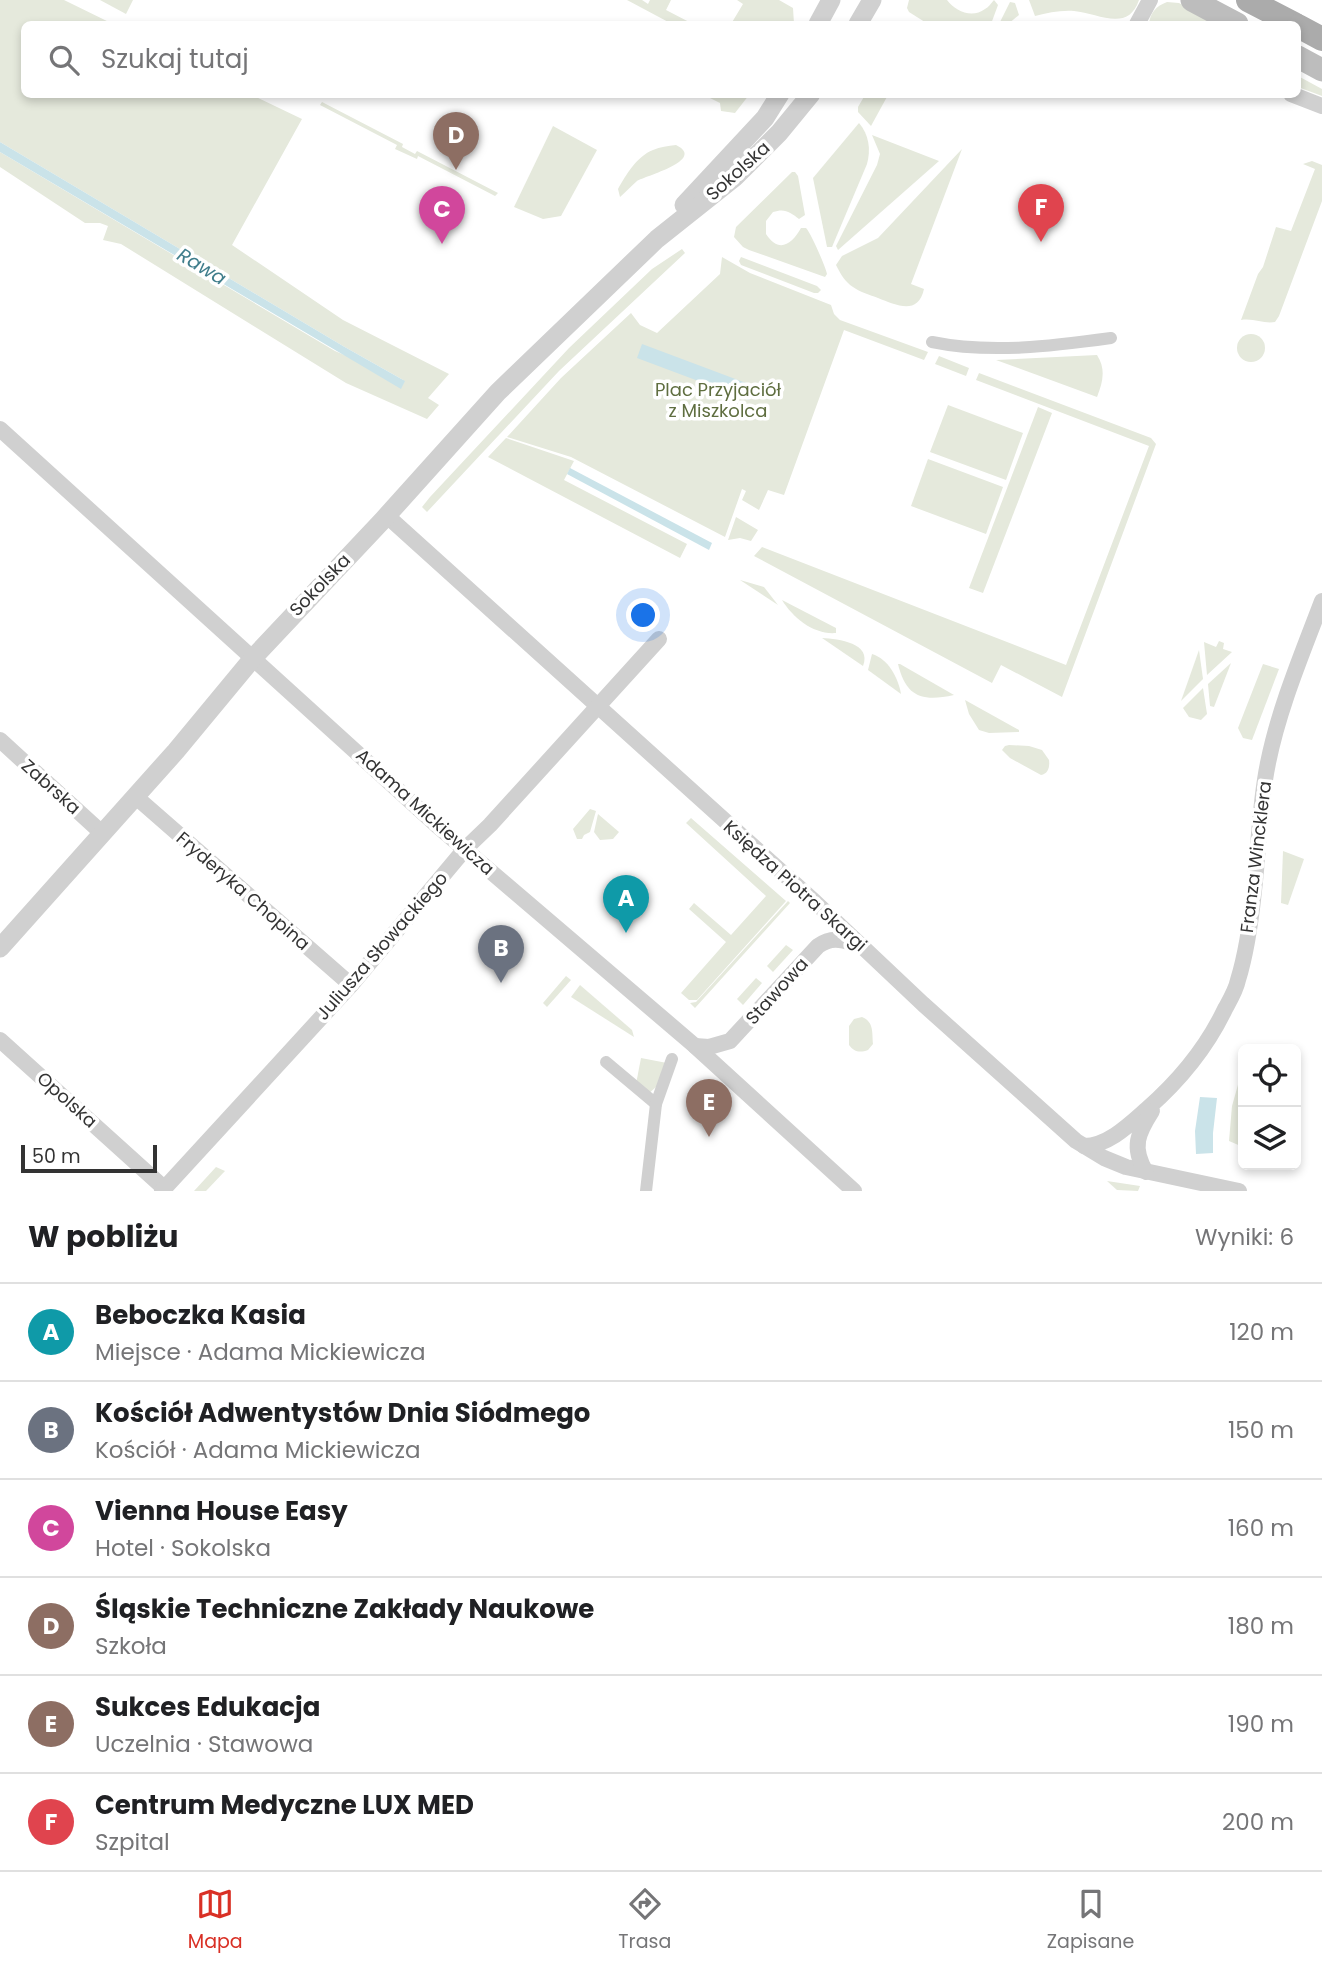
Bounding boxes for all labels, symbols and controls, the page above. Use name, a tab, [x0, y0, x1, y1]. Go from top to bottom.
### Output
search box	[21, 21, 1301, 98]
icon: search	[45, 41, 83, 79]
text: Szukaj tutaj	[101, 41, 249, 77]
pin: D	[433, 112, 479, 170]
street label: Sokolska	[700, 135, 775, 206]
pin: F	[1018, 184, 1064, 242]
pin: C	[419, 186, 465, 244]
water label: Rawa	[172, 241, 231, 292]
park label: Plac Przyjaciół z Miszkolca	[655, 377, 782, 423]
street label: Sokolska	[284, 548, 356, 621]
your location	[626, 598, 660, 632]
street label: Adama Mickiewicza	[351, 743, 500, 881]
street label: Zabrska	[16, 753, 86, 820]
street label: Franza Wincklera	[1234, 780, 1277, 934]
street label: Księdza Piotra Skargi	[718, 814, 872, 957]
street label: Fryderyka Chopina	[171, 826, 316, 956]
street label: Juliusza Słowackiego	[310, 866, 453, 1025]
pin: A	[603, 875, 649, 933]
pin: B	[478, 925, 524, 983]
street label: Stawowa	[740, 952, 814, 1030]
map controls	[1238, 1044, 1301, 1170]
button: locate	[1238, 1044, 1301, 1107]
street label: Opolska	[32, 1066, 103, 1133]
pin: E	[686, 1079, 732, 1137]
button: layers	[1238, 1107, 1301, 1170]
scale bar	[21, 1142, 158, 1174]
text: 50 m	[32, 1143, 81, 1170]
text: W pobliżu	[28, 1215, 179, 1258]
text: Wyniki: 6	[1195, 1221, 1294, 1253]
text: Beboczka Kasia	[95, 1297, 306, 1333]
text: A	[43, 1316, 59, 1348]
text: 120 m	[1229, 1316, 1294, 1348]
text: Miejsce · Adama Mickiewicza	[95, 1336, 425, 1368]
text: Kościół Adwentystów Dnia Siódmego	[95, 1395, 590, 1431]
text: B	[43, 1414, 59, 1446]
text: 150 m	[1228, 1414, 1294, 1446]
text: Kościół · Adama Mickiewicza	[95, 1434, 420, 1466]
text: Vienna House Easy	[95, 1493, 348, 1529]
text: C	[42, 1512, 60, 1544]
text: 160 m	[1228, 1512, 1294, 1544]
text: Hotel · Sokolska	[95, 1532, 271, 1564]
text: Śląskie Techniczne Zakłady Naukowe	[95, 1591, 594, 1627]
text: D	[43, 1610, 59, 1642]
text: 180 m	[1228, 1610, 1294, 1642]
text: Szkoła	[95, 1630, 167, 1662]
text: Sukces Edukacja	[95, 1689, 320, 1725]
text: E	[45, 1708, 57, 1740]
text: 190 m	[1228, 1708, 1294, 1740]
text: Uczelnia · Stawowa	[95, 1728, 313, 1760]
text: Centrum Medyczne LUX MED	[95, 1787, 474, 1823]
text: F	[45, 1806, 57, 1838]
text: 200 m	[1222, 1806, 1294, 1838]
text: Szpital	[95, 1826, 170, 1858]
tab: Mapa	[188, 1885, 243, 1956]
tab: Trasa	[618, 1885, 671, 1956]
tab: Zapisane	[1047, 1885, 1134, 1956]

